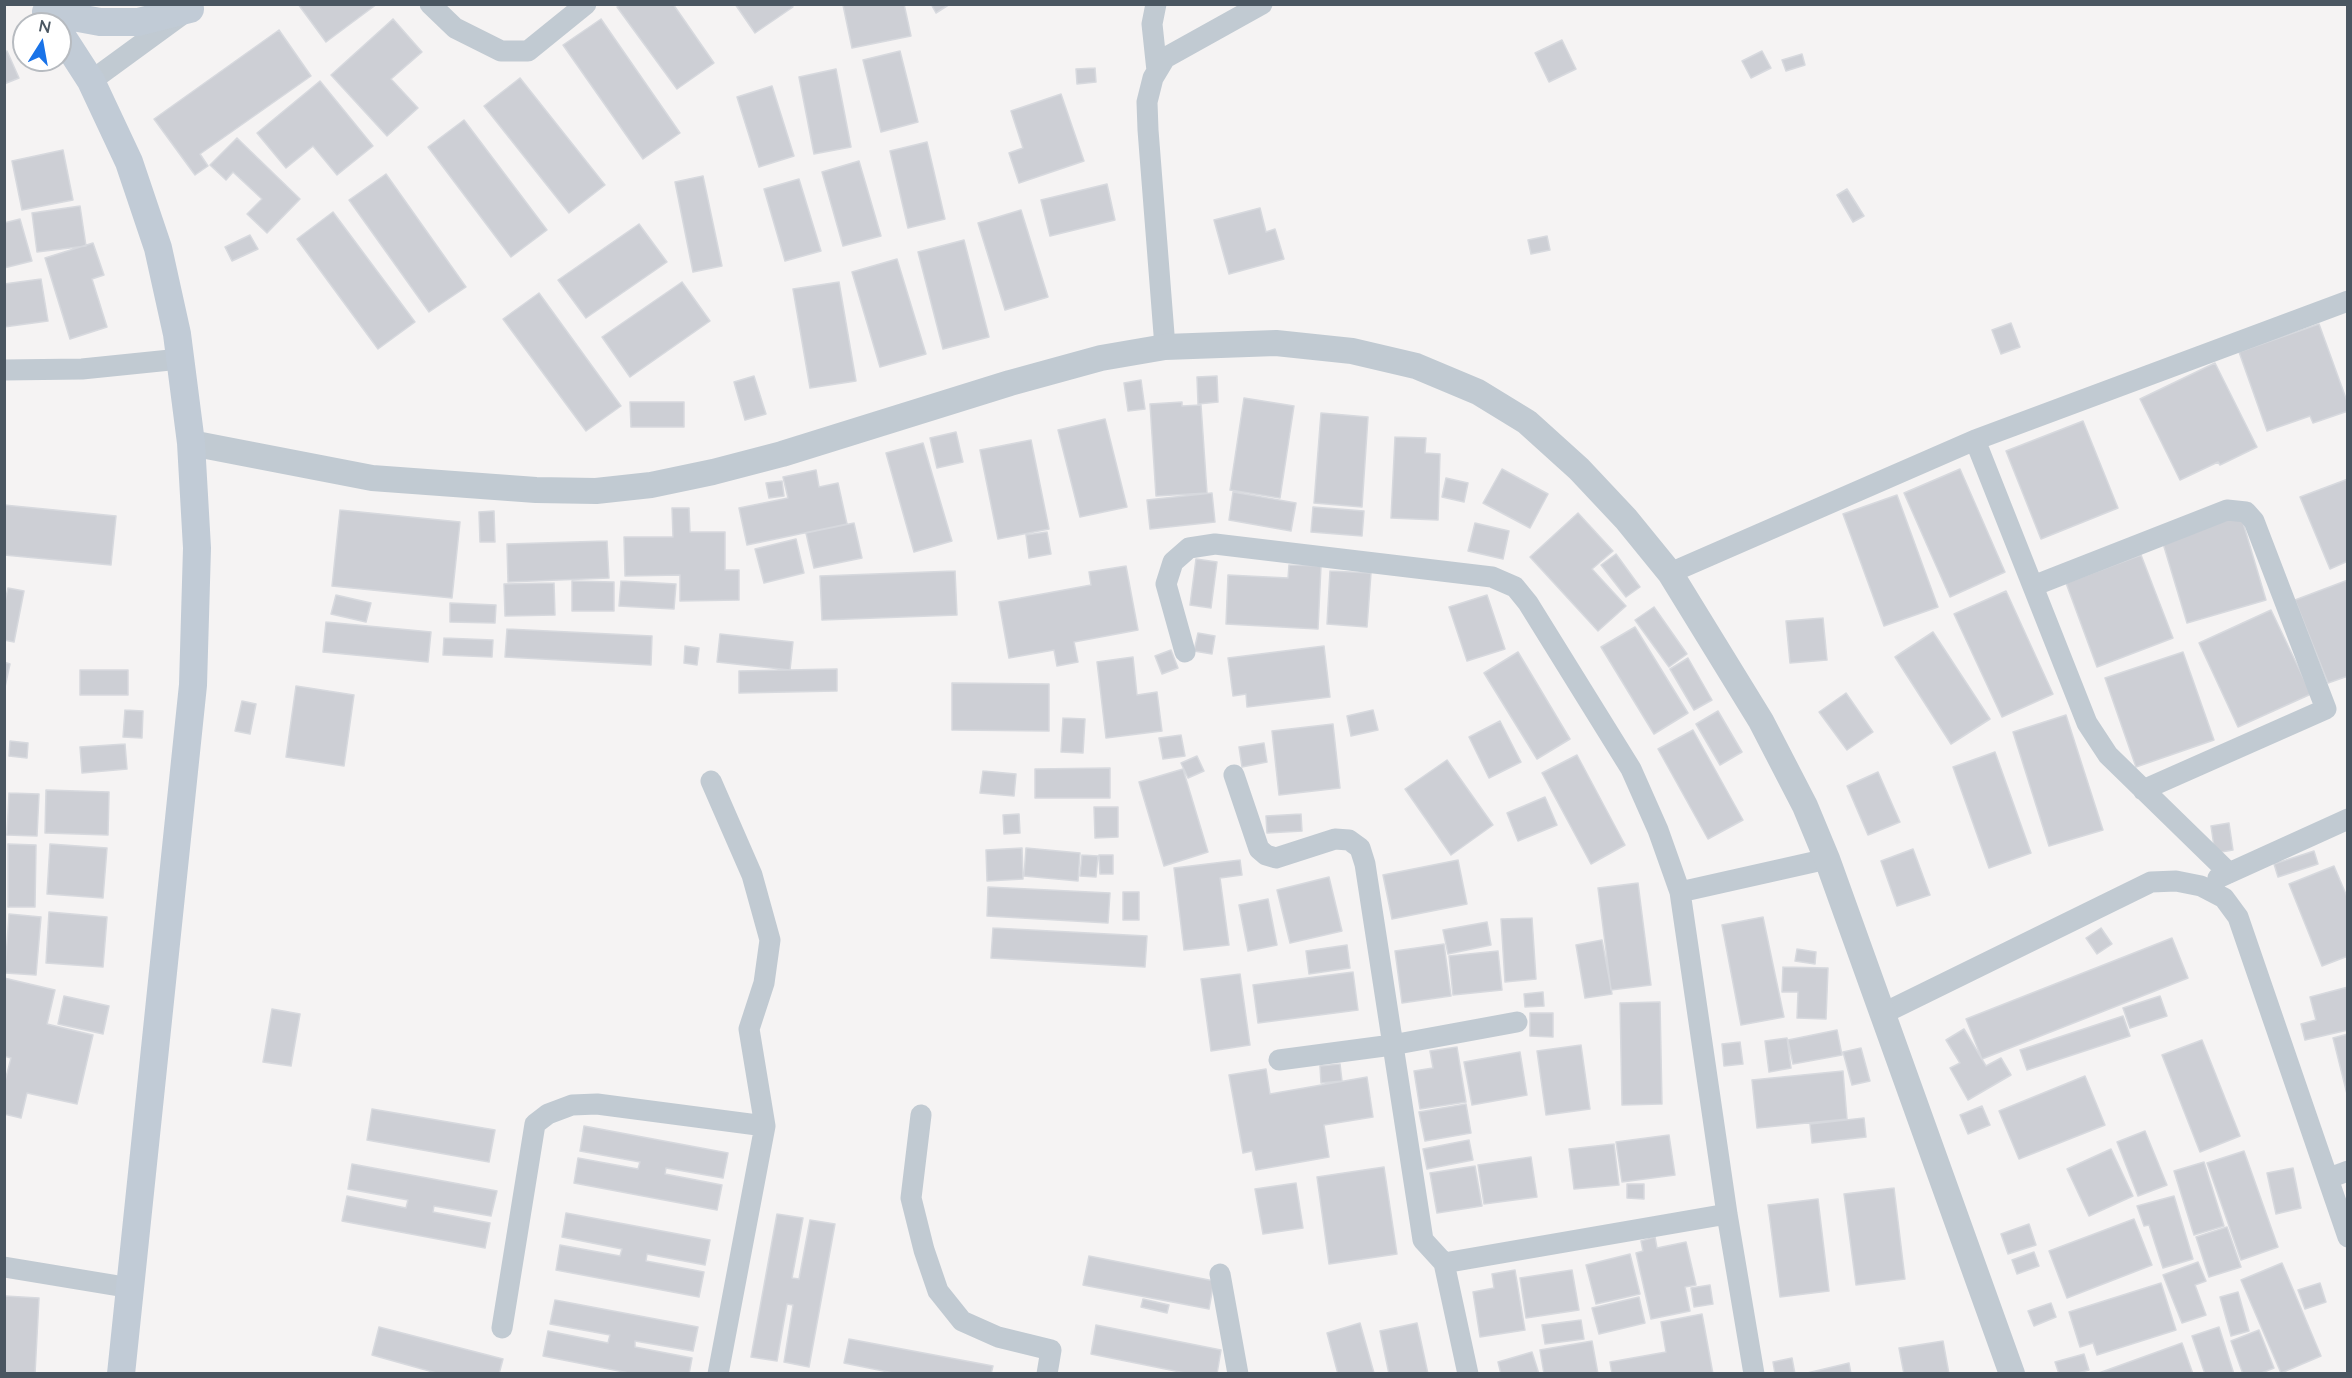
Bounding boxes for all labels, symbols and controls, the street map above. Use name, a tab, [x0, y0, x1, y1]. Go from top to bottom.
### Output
north arrow	[12, 12, 72, 72]
text: N	[37, 15, 53, 36]

